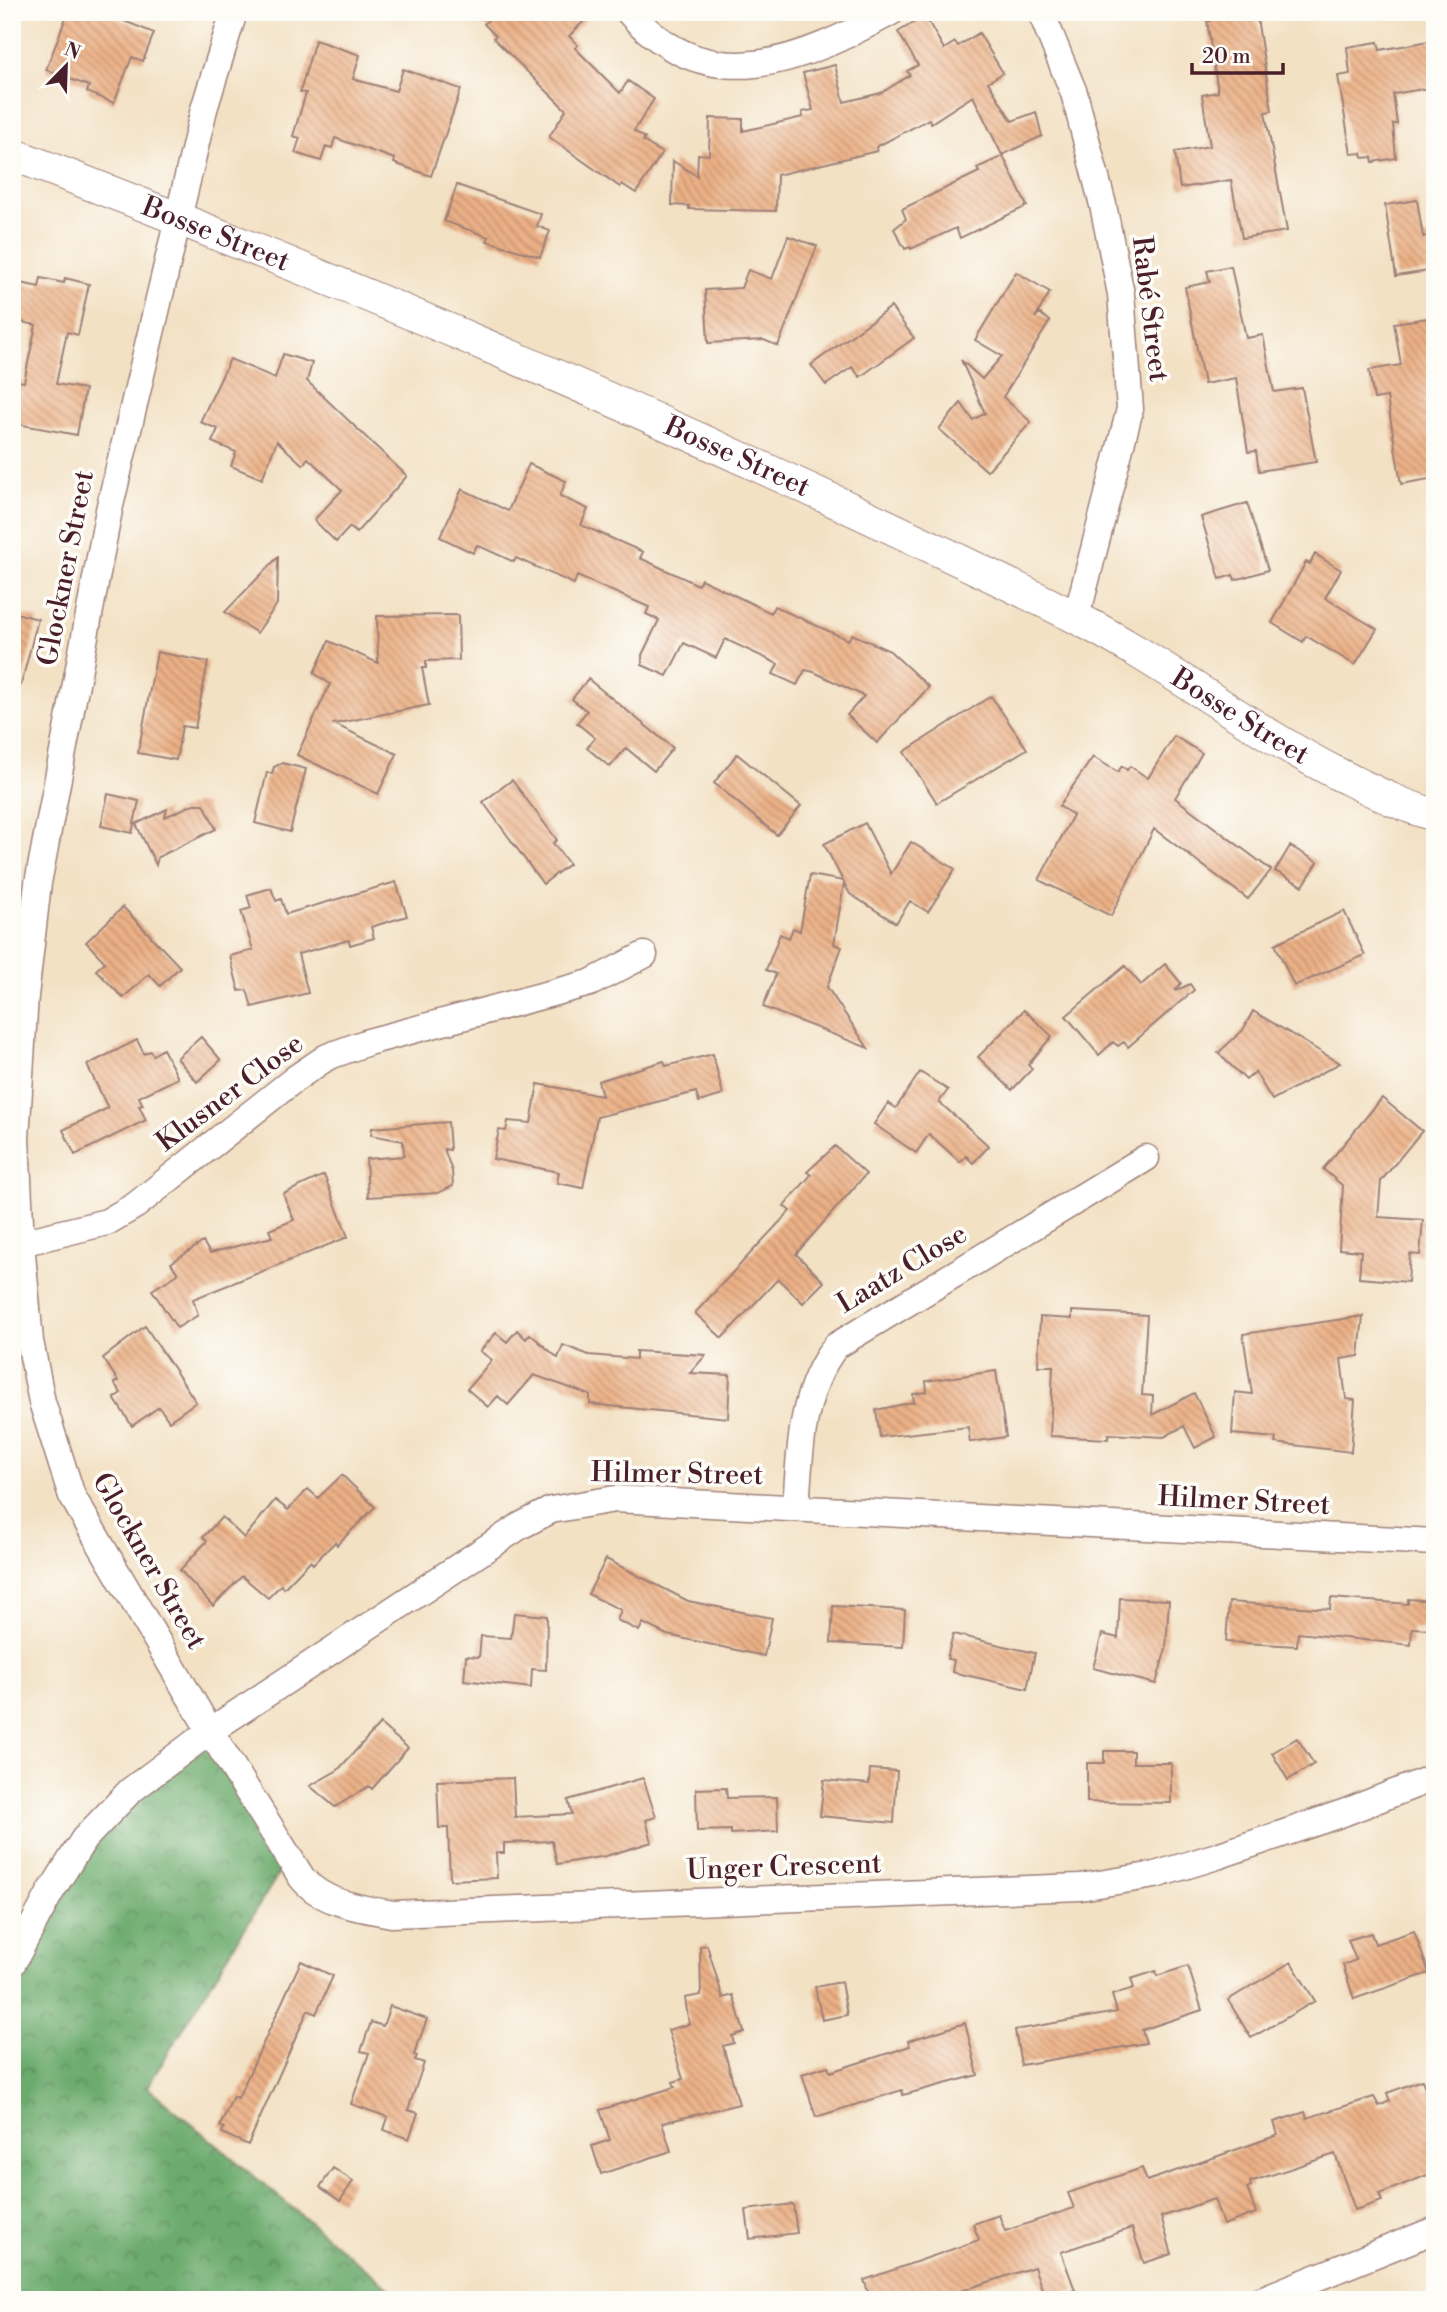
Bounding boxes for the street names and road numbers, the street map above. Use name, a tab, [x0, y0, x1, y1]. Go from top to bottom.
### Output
street label: Bosse Street	[136, 188, 295, 279]
street label: Rabé Street	[1124, 234, 1176, 384]
street label: Bosse Street	[658, 408, 816, 505]
street label: Glockner Street	[30, 467, 102, 669]
street label: Bosse Street	[1164, 660, 1316, 772]
street label: Klusner Close	[149, 1026, 311, 1160]
street label: Laatz Close	[831, 1216, 973, 1322]
street label: Hilmer Street	[590, 1455, 764, 1493]
street label: Glockner Street	[84, 1466, 214, 1656]
street label: Hilmer Street	[1157, 1479, 1331, 1523]
street label: Unger Crescent	[686, 1846, 882, 1888]

